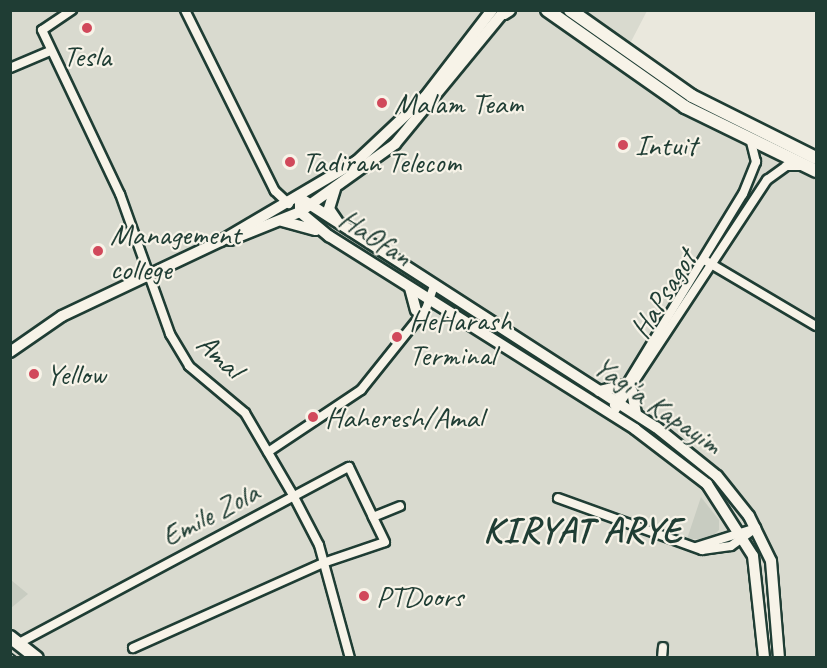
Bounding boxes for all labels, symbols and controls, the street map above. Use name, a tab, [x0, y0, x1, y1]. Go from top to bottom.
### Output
marker: Tesla	[80, 21, 94, 35]
place label: Tesla	[63, 38, 111, 74]
place label: Malam Team	[394, 85, 521, 121]
marker: Malam Team	[375, 96, 389, 110]
place label: Intuit	[635, 127, 697, 163]
marker: Intuit	[616, 138, 630, 152]
place label: Tadiran Telecom	[302, 144, 461, 180]
marker: Tadiran Telecom	[283, 155, 297, 169]
street label: HaOfan	[333, 200, 419, 274]
place label: Management college	[110, 216, 241, 286]
street label: HaPsagot	[622, 243, 704, 345]
marker: Management college	[91, 244, 105, 258]
place label: HeHarash Terminal	[409, 302, 512, 372]
street label: Amal	[189, 326, 251, 386]
marker: HeHarash Terminal	[390, 330, 404, 344]
street label: Yagi'a Kapayim	[587, 347, 729, 463]
place label: Yellow	[46, 356, 106, 392]
marker: Yellow	[27, 367, 41, 381]
place label: Haheresh/Amal	[325, 399, 483, 435]
marker: Haheresh/Amal	[306, 410, 320, 424]
street label: Emile Zola	[156, 474, 264, 554]
district label: KIRYAT ARYE	[484, 509, 682, 553]
place label: PTDoors	[376, 578, 463, 614]
marker: PTDoors	[357, 589, 371, 603]

